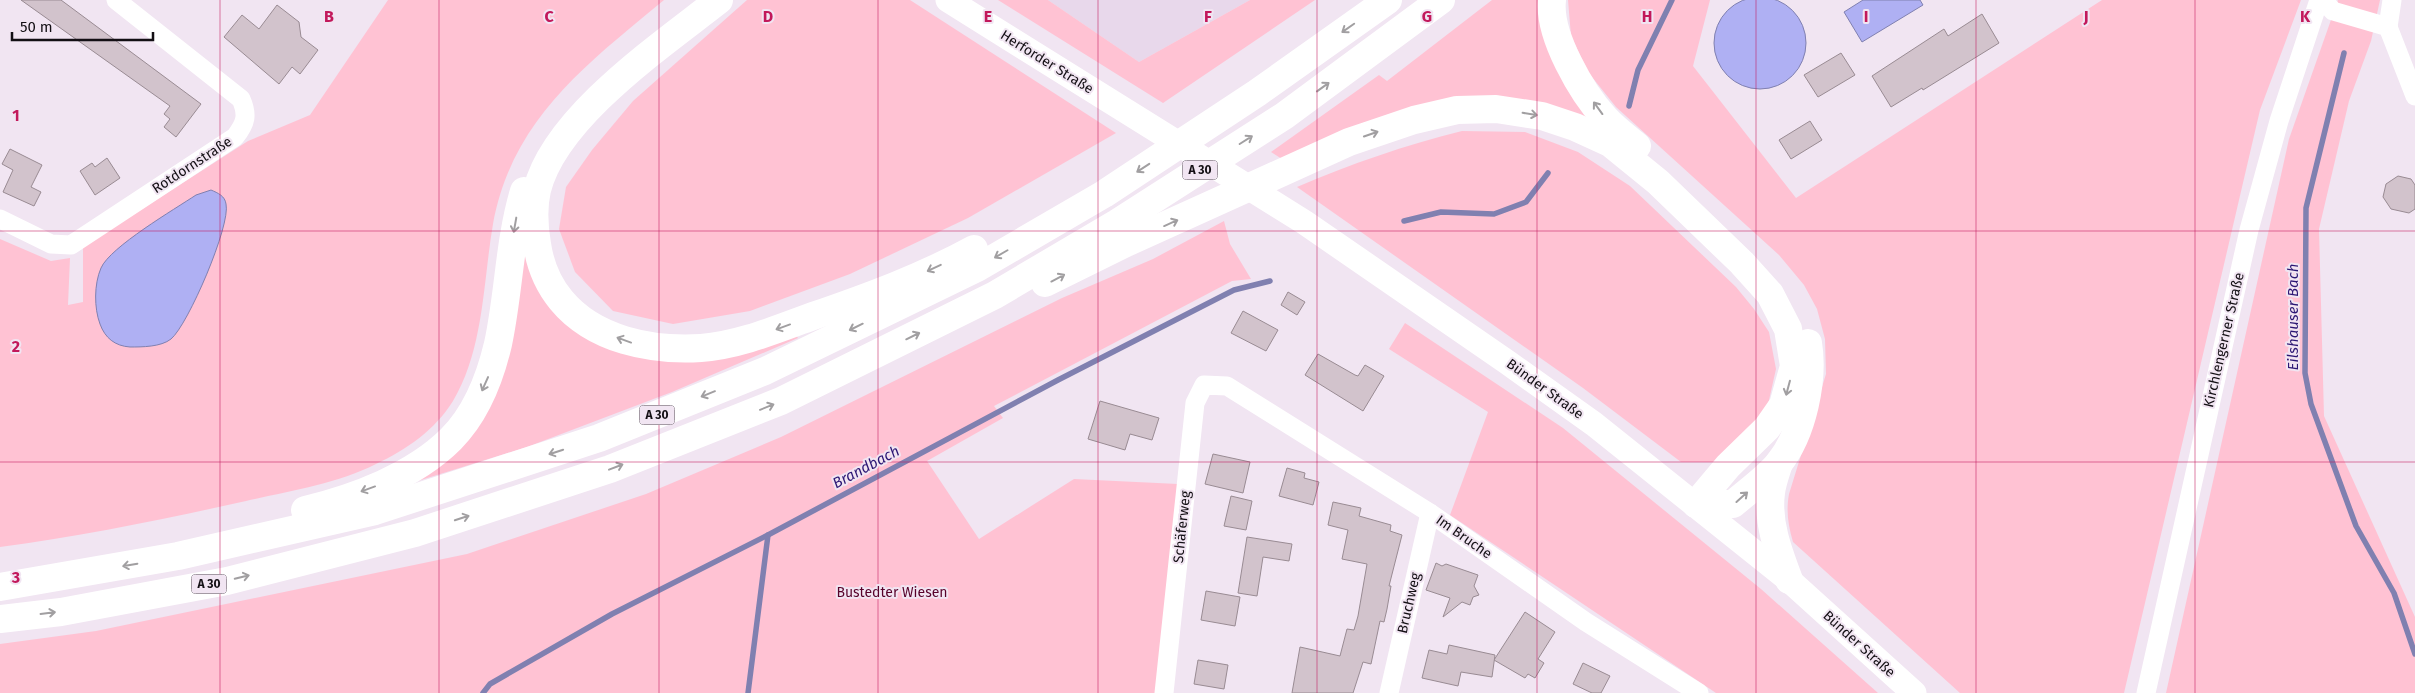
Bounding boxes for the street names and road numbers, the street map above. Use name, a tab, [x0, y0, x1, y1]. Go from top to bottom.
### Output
street label: Herforder Straße	[997, 27, 1097, 97]
street label: Rotdornstraße	[149, 133, 235, 197]
road number: A 30	[1182, 160, 1218, 180]
street label: Kirchlengerner Straße	[2200, 271, 2248, 409]
street label: Bünder Straße	[1503, 355, 1587, 423]
road number: A 30	[640, 406, 674, 424]
street label: Schäferweg	[1170, 489, 1194, 564]
street label: Im Bruche	[1433, 512, 1495, 562]
street label: Bruchweg	[1394, 570, 1424, 635]
road number: A 30	[192, 574, 226, 594]
street label: Bünder Straße	[1819, 607, 1899, 681]

